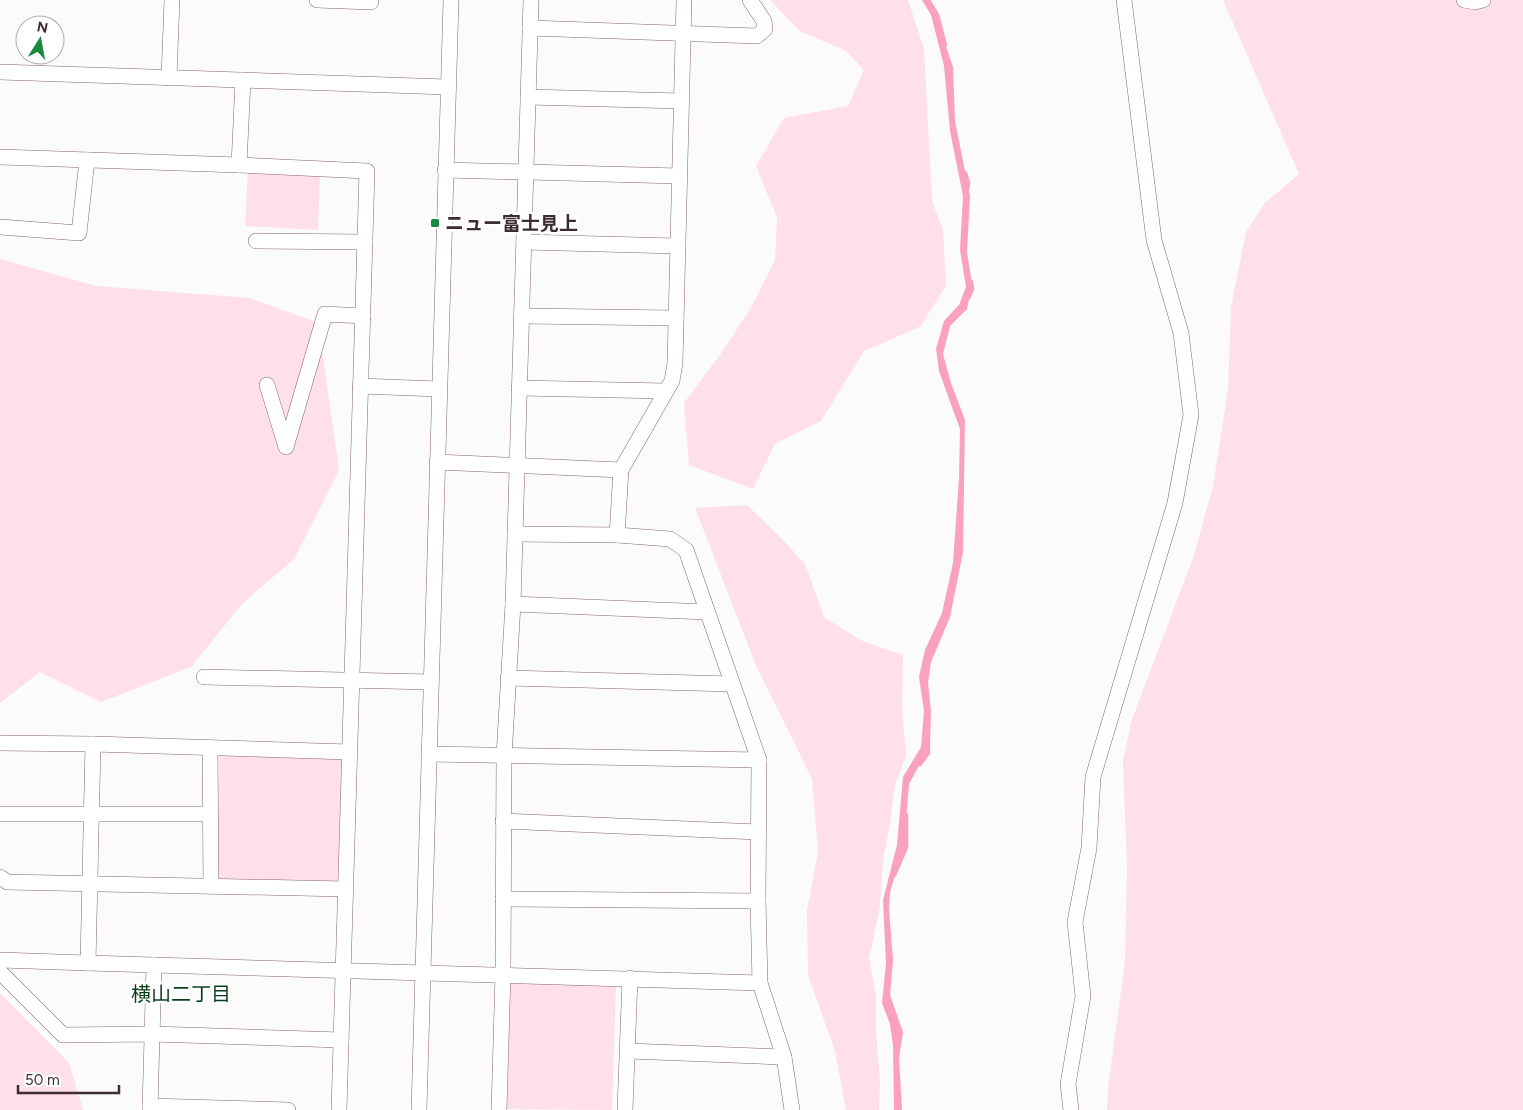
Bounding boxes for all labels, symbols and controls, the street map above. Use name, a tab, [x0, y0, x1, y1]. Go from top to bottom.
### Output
north arrow	[15, 15, 65, 65]
text: N	[35, 18, 49, 37]
place label: ニュー富士見上	[445, 212, 578, 235]
marker: ニュー富士見上	[429, 217, 441, 229]
district label: 横山二丁目	[131, 982, 231, 1006]
scale bar	[18, 1062, 119, 1094]
text: 50 m	[25, 1071, 60, 1089]

